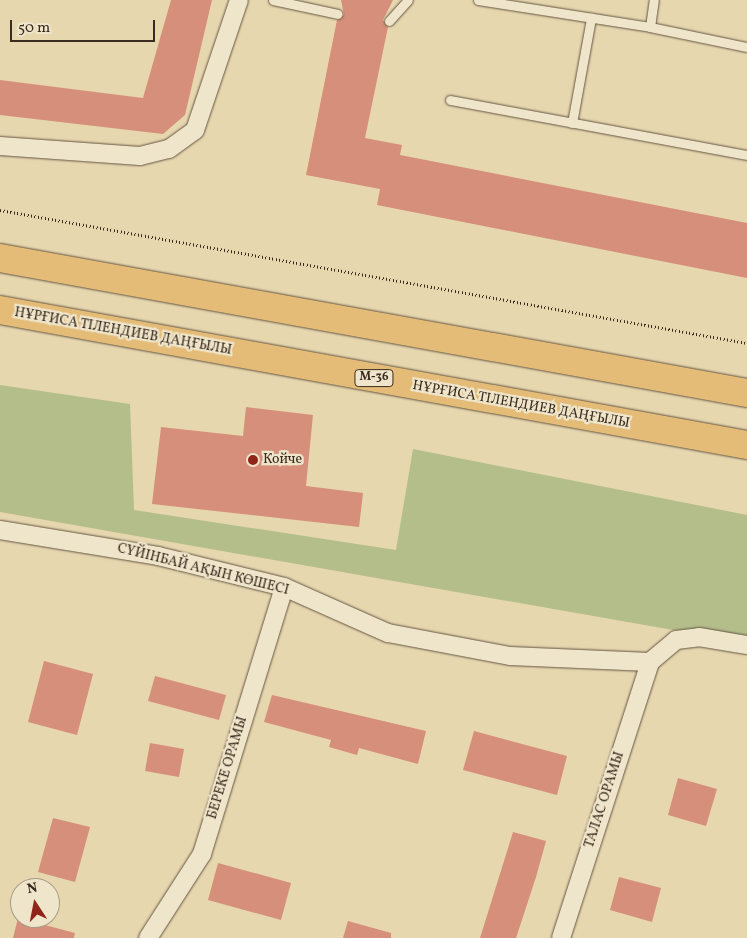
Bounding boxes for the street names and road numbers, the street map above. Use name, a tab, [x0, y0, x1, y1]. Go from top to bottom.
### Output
street label: НҰРҒИСА ТІЛЕНДИЕВ ДАҢҒЫЛЫ	[13, 305, 233, 359]
road number: M-36	[354, 368, 394, 388]
street label: НҰРҒИСА ТІЛЕНДИЕВ ДАҢҒЫЛЫ	[411, 378, 631, 432]
street label: СҮЙІНБАЙ АҚЫН КӨШЕСІ	[115, 541, 291, 599]
street label: БЕРЕКЕ ОРАМЫ	[204, 714, 252, 822]
street label: ТАЛАС ОРАМЫ	[581, 750, 629, 850]

